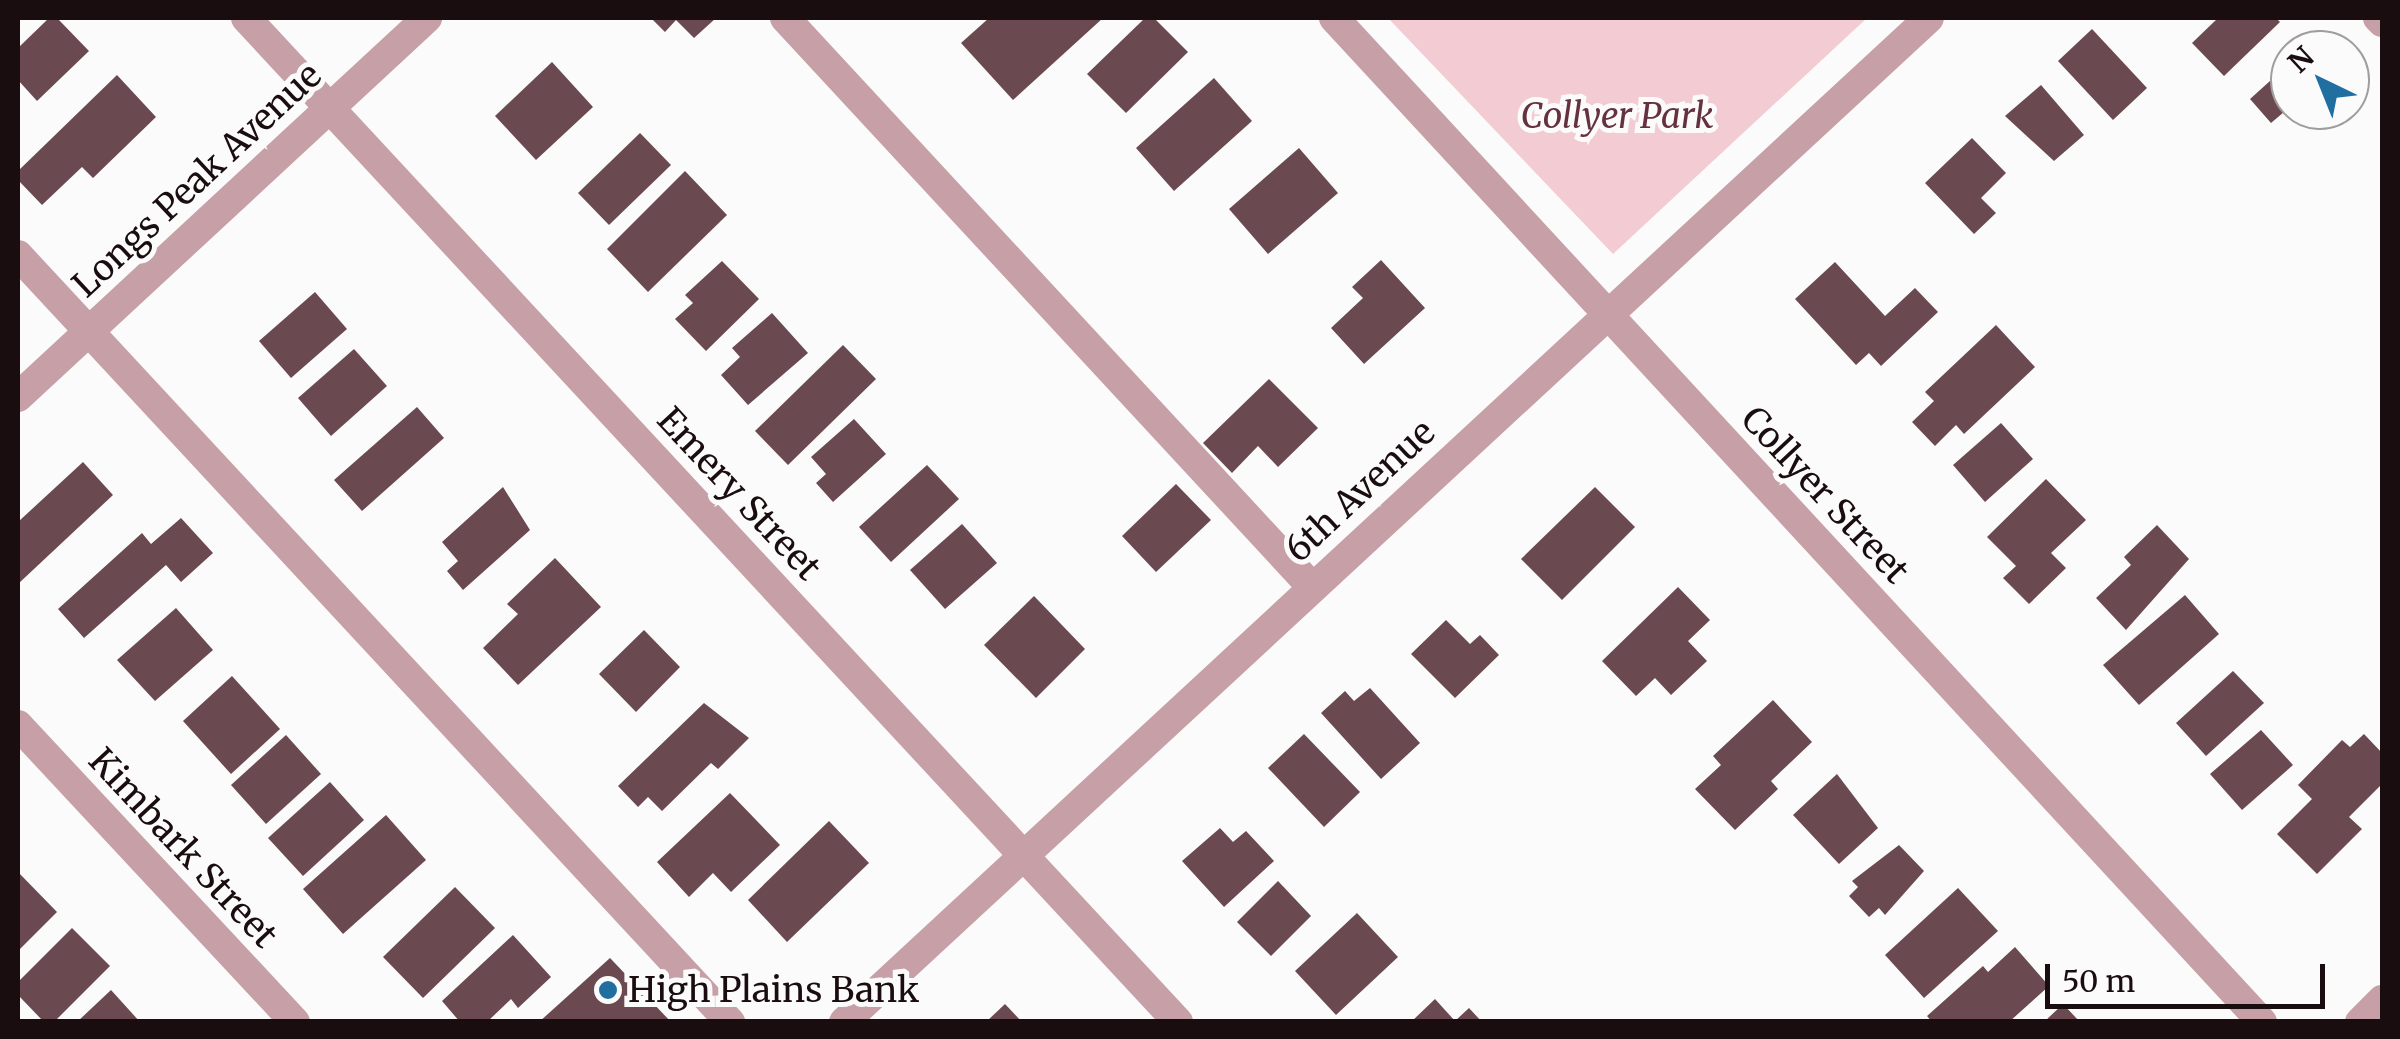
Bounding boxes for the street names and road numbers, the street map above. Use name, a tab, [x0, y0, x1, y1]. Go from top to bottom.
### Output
street label: Longs Peak Avenue	[64, 54, 330, 306]
street label: Collyer Street	[1733, 398, 1917, 592]
street label: Emery Street	[649, 399, 829, 589]
street label: 6th Avenue	[1277, 411, 1443, 571]
street label: Kimbark Street	[80, 740, 286, 956]

